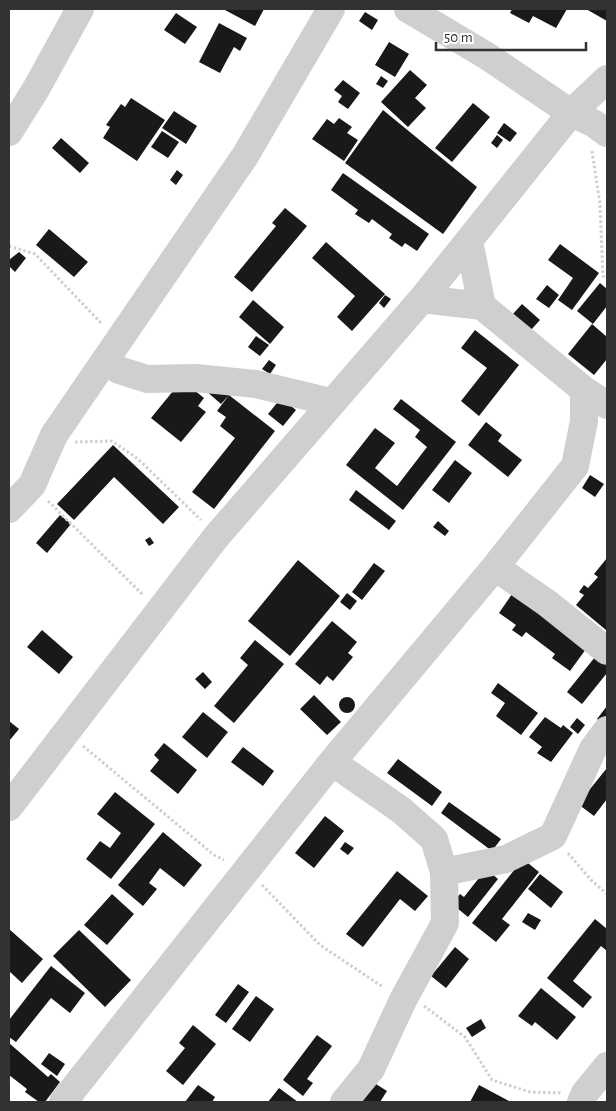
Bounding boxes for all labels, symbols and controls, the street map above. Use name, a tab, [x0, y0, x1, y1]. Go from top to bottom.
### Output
scale bar	[436, 20, 586, 52]
text: 50 m	[444, 30, 473, 45]

